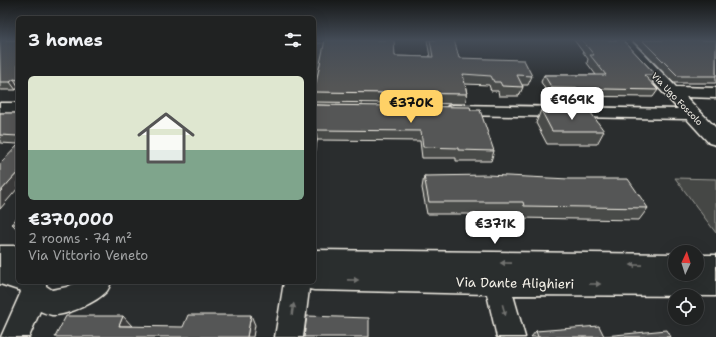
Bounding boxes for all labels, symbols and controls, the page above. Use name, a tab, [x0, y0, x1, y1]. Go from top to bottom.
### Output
text: 3 homes	[28, 29, 103, 51]
icon: filters	[282, 29, 304, 51]
street label: Via Ugo Foscolo	[649, 70, 705, 128]
pin: €969K	[544, 87, 600, 121]
pin: €370K	[383, 90, 439, 124]
text: €969K	[550, 91, 594, 108]
text: €370K	[389, 94, 433, 111]
icon: home	[130, 102, 202, 174]
text: €370,000	[28, 208, 114, 230]
pin: €371K	[467, 211, 523, 245]
text: €371K	[474, 215, 516, 232]
text: 2 rooms · 74 m²	[28, 230, 132, 247]
north arrow	[668, 245, 704, 281]
map controls	[668, 245, 704, 325]
text: Via Vittorio Veneto	[28, 247, 148, 264]
one-way arrow	[499, 260, 512, 266]
one-way arrow	[629, 262, 642, 268]
street label: Via Dante Alighieri	[456, 273, 574, 293]
one-way arrow	[347, 277, 360, 283]
one-way arrow	[589, 281, 602, 287]
button: locate	[668, 289, 704, 325]
one-way arrow	[289, 303, 296, 316]
one-way arrow	[501, 305, 507, 317]

